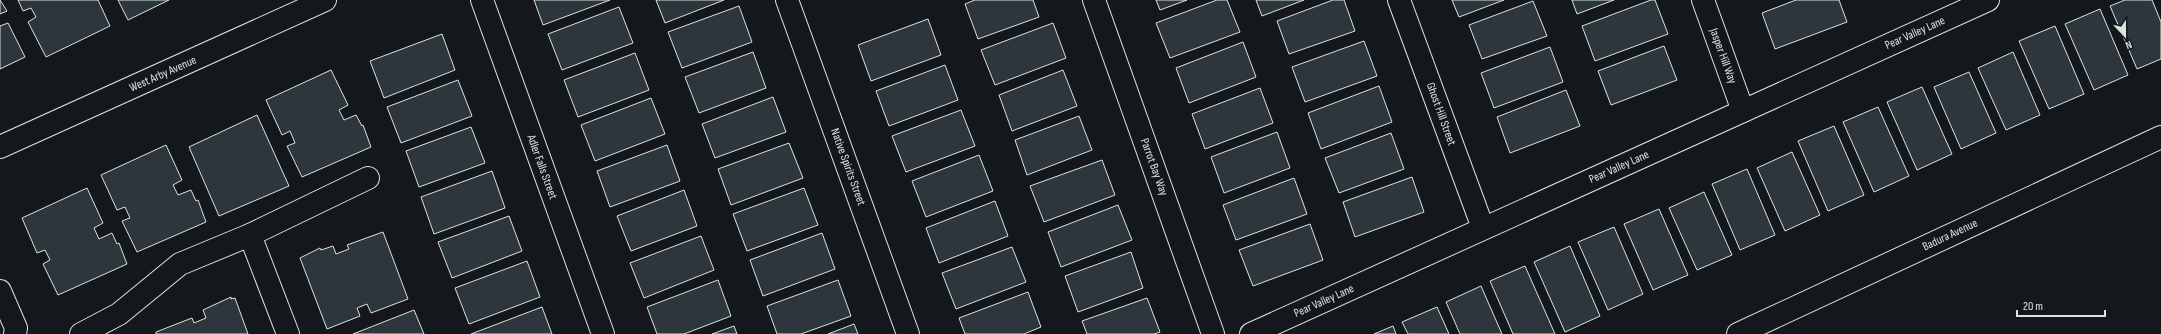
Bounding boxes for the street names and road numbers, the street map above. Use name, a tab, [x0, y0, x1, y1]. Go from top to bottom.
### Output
street label: Pear Valley Lane	[1883, 13, 1948, 53]
street label: Jasper Hill Way	[1706, 25, 1740, 86]
street label: West Arby Avenue	[127, 52, 199, 95]
street label: Ghost Hill Street	[1423, 80, 1459, 148]
street label: Native Spirits Street	[827, 126, 869, 208]
street label: Adler Falls Street	[523, 132, 561, 202]
street label: Parrot Bay Way	[1137, 136, 1171, 198]
street label: Pear Valley Lane	[1587, 147, 1652, 187]
street label: Badura Avenue	[1920, 216, 1980, 254]
street label: Pear Valley Lane	[1292, 281, 1357, 321]

